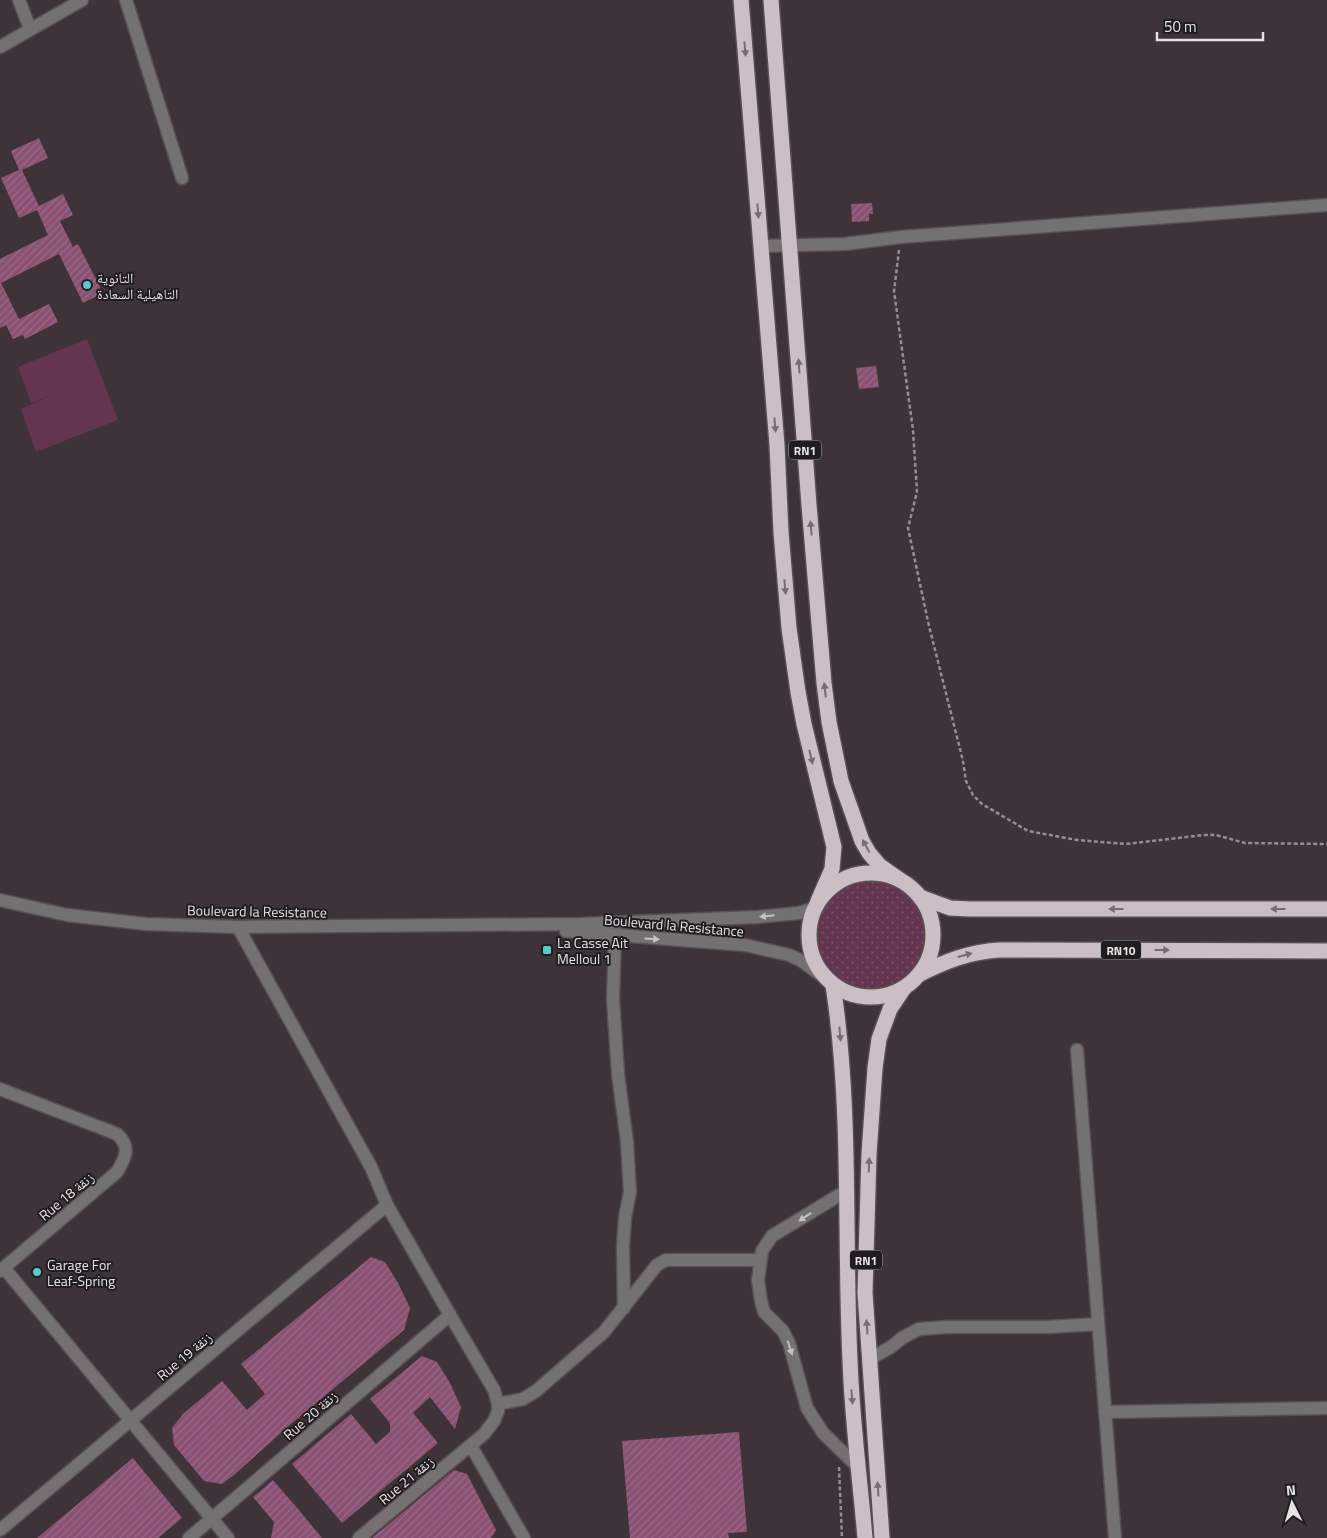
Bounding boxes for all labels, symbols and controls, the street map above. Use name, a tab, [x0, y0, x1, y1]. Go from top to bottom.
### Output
scale bar	[1157, 10, 1263, 42]
text: 50 m	[1164, 15, 1197, 38]
one-way arrow	[741, 41, 749, 57]
one-way arrow	[754, 203, 762, 219]
place label: التانوية التاهيلية السعادة	[97, 267, 178, 304]
marker: التانوية التاهيلية السعادة	[81, 279, 93, 291]
one-way arrow	[794, 358, 802, 374]
one-way arrow	[771, 417, 779, 433]
road number: RN1	[789, 440, 821, 460]
one-way arrow	[807, 520, 815, 536]
one-way arrow	[782, 579, 790, 595]
one-way arrow	[821, 682, 829, 698]
one-way arrow	[807, 749, 815, 764]
one-way arrow	[861, 840, 870, 853]
street label: Boulevard la Resistance	[187, 899, 327, 923]
one-way arrow	[1108, 905, 1124, 913]
one-way arrow	[1270, 905, 1286, 913]
street label: Boulevard la Resistance	[603, 908, 745, 942]
one-way arrow	[759, 912, 775, 920]
place label: La Casse Ait Melloul 1	[557, 932, 628, 969]
one-way arrow	[644, 935, 660, 943]
road number: RN10	[1101, 940, 1141, 960]
marker: La Casse Ait Melloul 1	[541, 944, 553, 956]
one-way arrow	[1154, 946, 1170, 954]
one-way arrow	[957, 951, 972, 959]
one-way arrow	[836, 1026, 844, 1042]
one-way arrow	[865, 1157, 873, 1173]
street label: Rue 18 زنقة	[34, 1167, 98, 1225]
one-way arrow	[798, 1212, 811, 1222]
road number: RN1	[850, 1250, 882, 1270]
place label: Garage For Leaf-Spring	[47, 1254, 115, 1291]
marker: Garage For Leaf-Spring	[31, 1266, 43, 1278]
one-way arrow	[863, 1319, 871, 1335]
street label: Rue 19 زنقة	[152, 1327, 216, 1385]
one-way arrow	[786, 1340, 794, 1355]
street label: Rue 20 زنقة	[278, 1385, 342, 1445]
one-way arrow	[849, 1389, 857, 1405]
street label: Rue 21 زنقة	[374, 1451, 438, 1509]
north arrow	[1267, 1478, 1317, 1528]
text: N	[1285, 1479, 1297, 1500]
one-way arrow	[874, 1481, 882, 1497]

